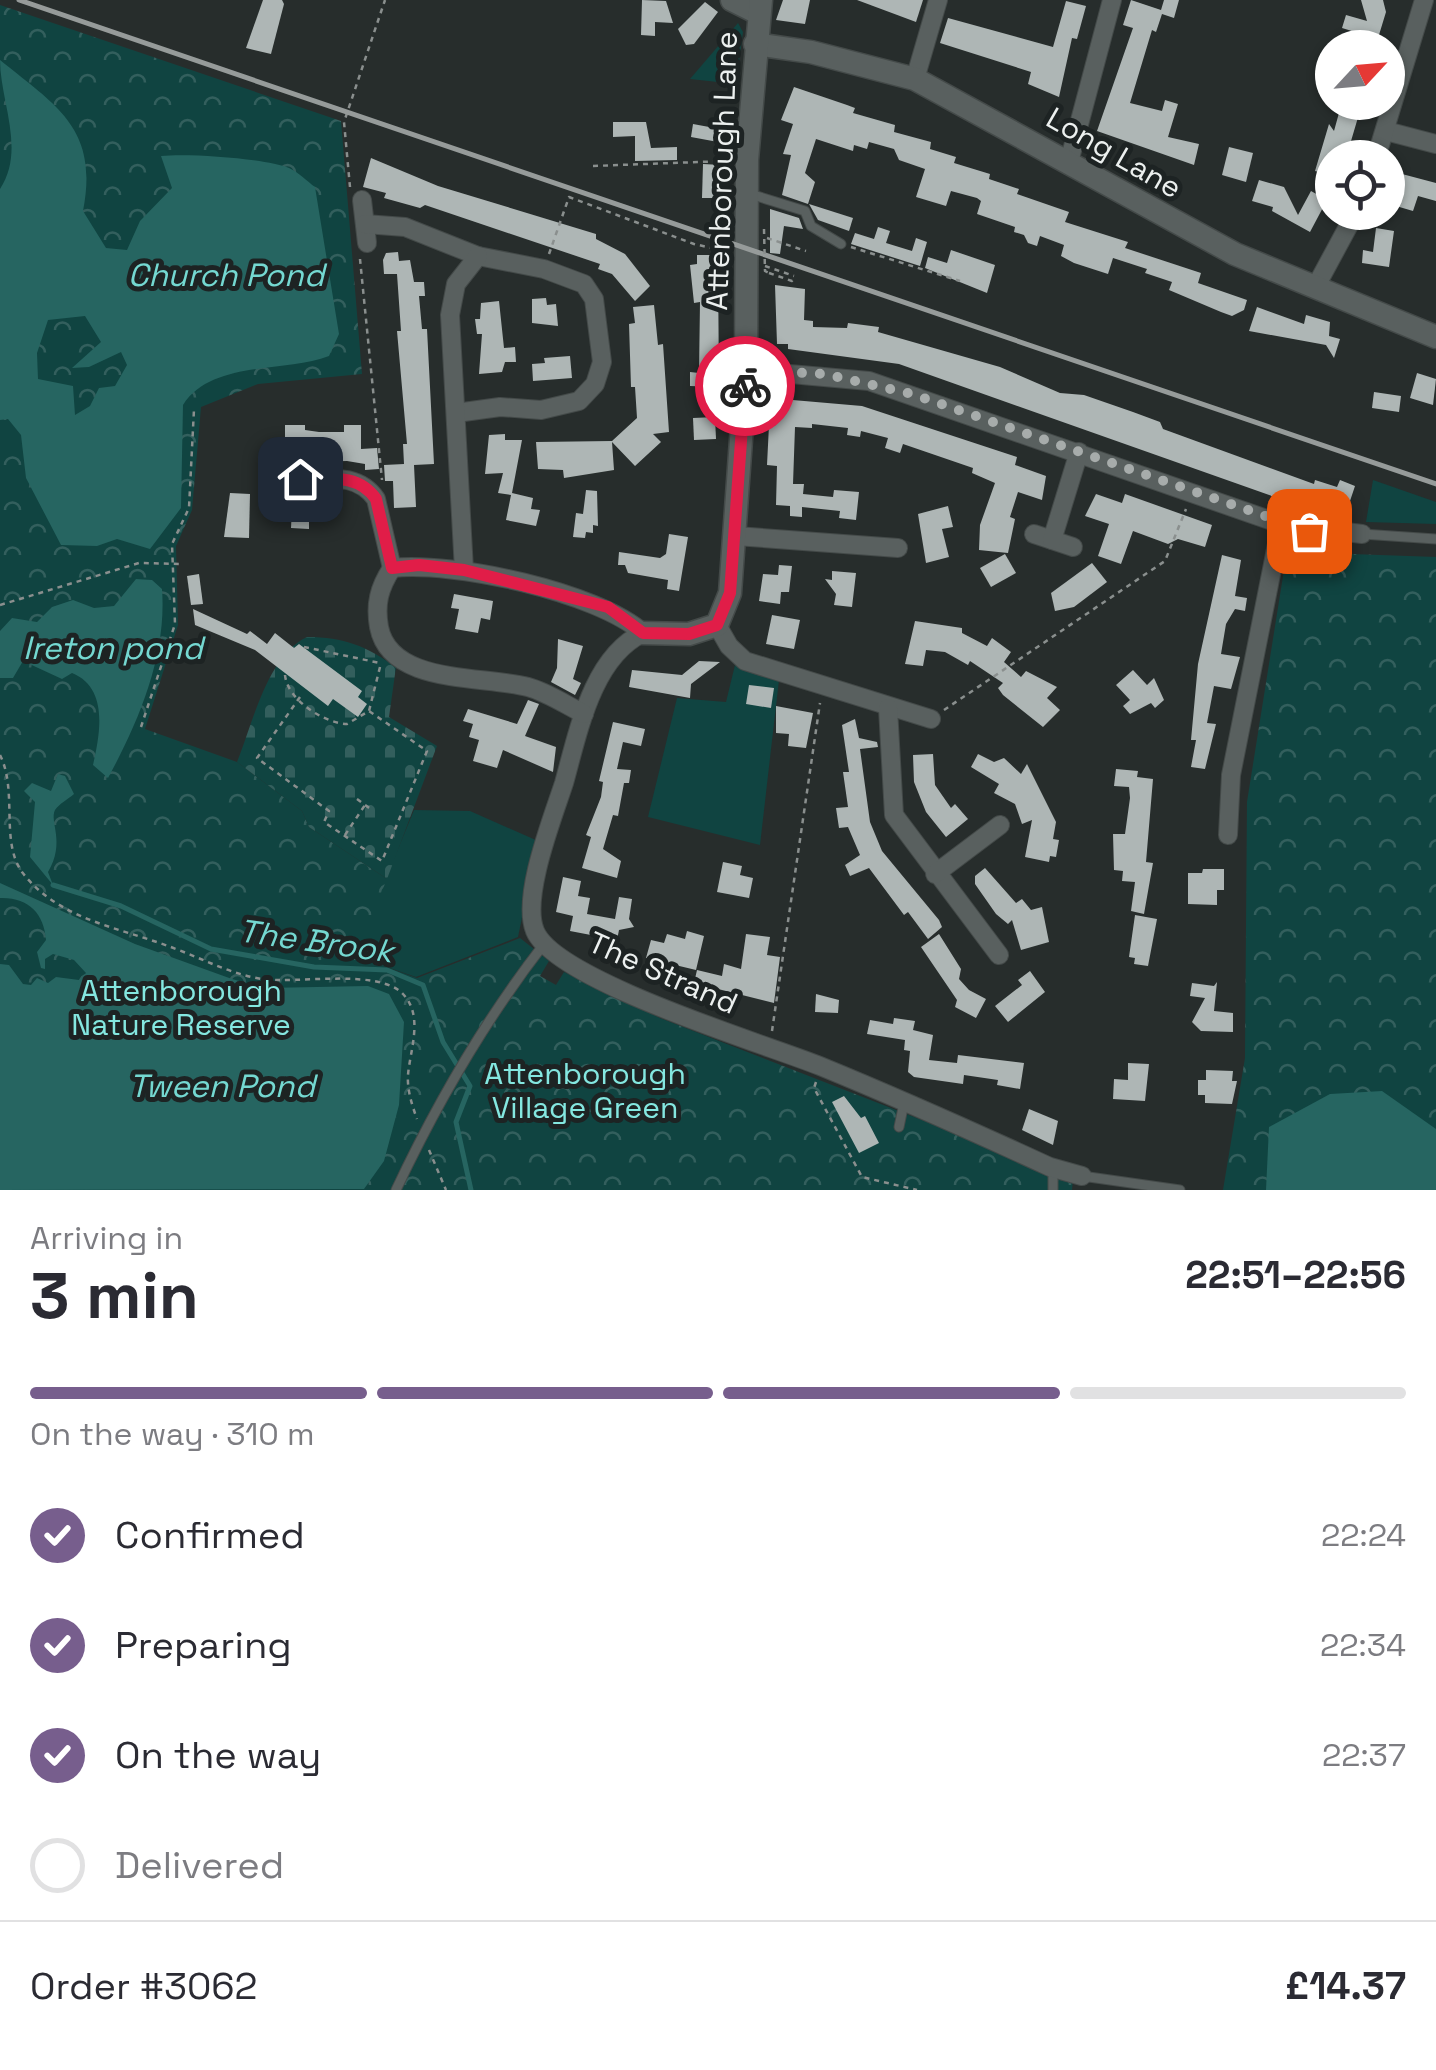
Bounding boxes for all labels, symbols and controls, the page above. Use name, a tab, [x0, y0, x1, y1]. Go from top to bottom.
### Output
north arrow	[1315, 30, 1405, 120]
map controls	[1315, 30, 1405, 230]
street label: Attenborough Lane	[697, 31, 746, 311]
street label: Long Lane	[1040, 98, 1189, 207]
button: locate	[1315, 140, 1405, 230]
water label: Church Pond	[128, 255, 328, 295]
courier	[695, 336, 795, 436]
icon: bike	[718, 359, 773, 414]
pin	[258, 437, 343, 522]
icon: home	[273, 452, 328, 507]
pin	[1267, 489, 1352, 574]
icon: bag	[1282, 504, 1337, 559]
water label: Ireton pond	[23, 628, 206, 668]
water label: The Brook	[236, 910, 399, 972]
street label: The Strand	[582, 922, 744, 1023]
park label: Attenborough Nature Reserve	[71, 971, 291, 1044]
park label: Attenborough Village Green	[484, 1054, 686, 1127]
water label: Tween Pond	[129, 1066, 318, 1106]
text: Arriving in	[30, 1218, 183, 1258]
text: 22:51–22:56	[1185, 1251, 1406, 1299]
text: 3 min	[30, 1254, 199, 1337]
text: On the way · 310 m	[30, 1414, 315, 1454]
icon: check	[30, 1508, 85, 1563]
text: Confirmed	[115, 1511, 305, 1559]
text: 22:24	[1321, 1515, 1406, 1555]
icon: check	[30, 1618, 85, 1673]
text: Preparing	[115, 1621, 292, 1669]
text: 22:34	[1320, 1625, 1406, 1665]
icon: check	[30, 1728, 85, 1783]
text: On the way	[115, 1731, 321, 1779]
text: 22:37	[1322, 1735, 1406, 1775]
text: Delivered	[115, 1841, 284, 1889]
text: Order #3062	[30, 1962, 257, 2010]
text: £14.37	[1285, 1962, 1406, 2010]

